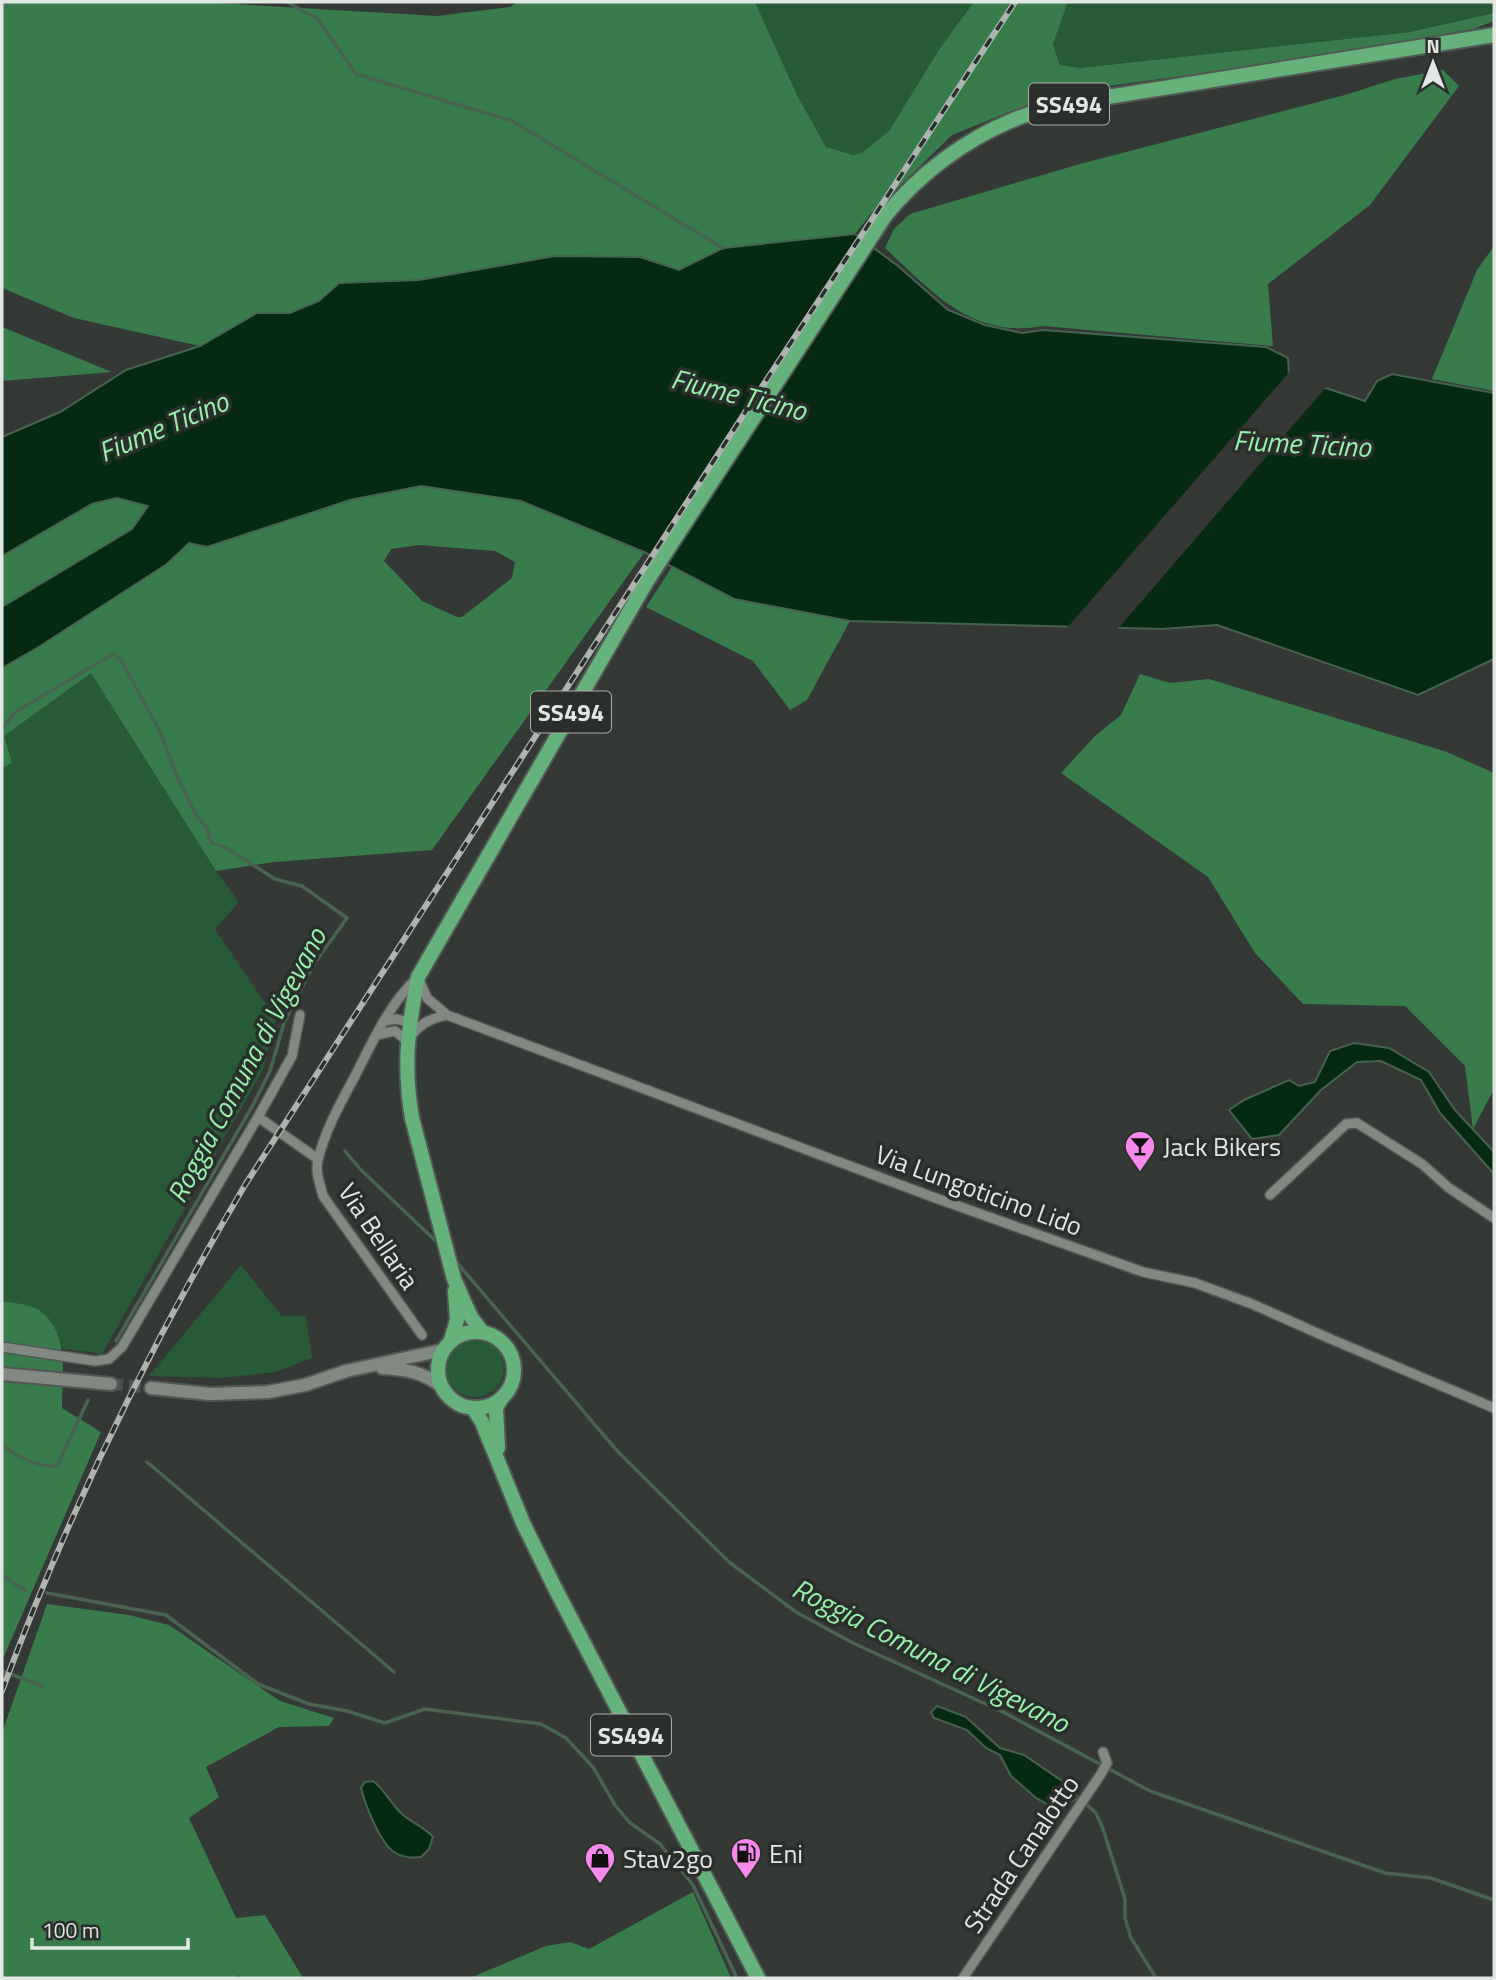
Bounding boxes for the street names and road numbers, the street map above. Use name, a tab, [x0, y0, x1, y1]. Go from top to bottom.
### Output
road number: SS494	[1029, 84, 1109, 124]
road number: SS494	[531, 692, 611, 732]
street label: Via Lungoticino Lido	[870, 1134, 1088, 1246]
street label: Via Bellaria	[329, 1175, 429, 1297]
road number: SS494	[591, 1714, 671, 1756]
street label: Strada Canalotto	[954, 1767, 1088, 1941]

